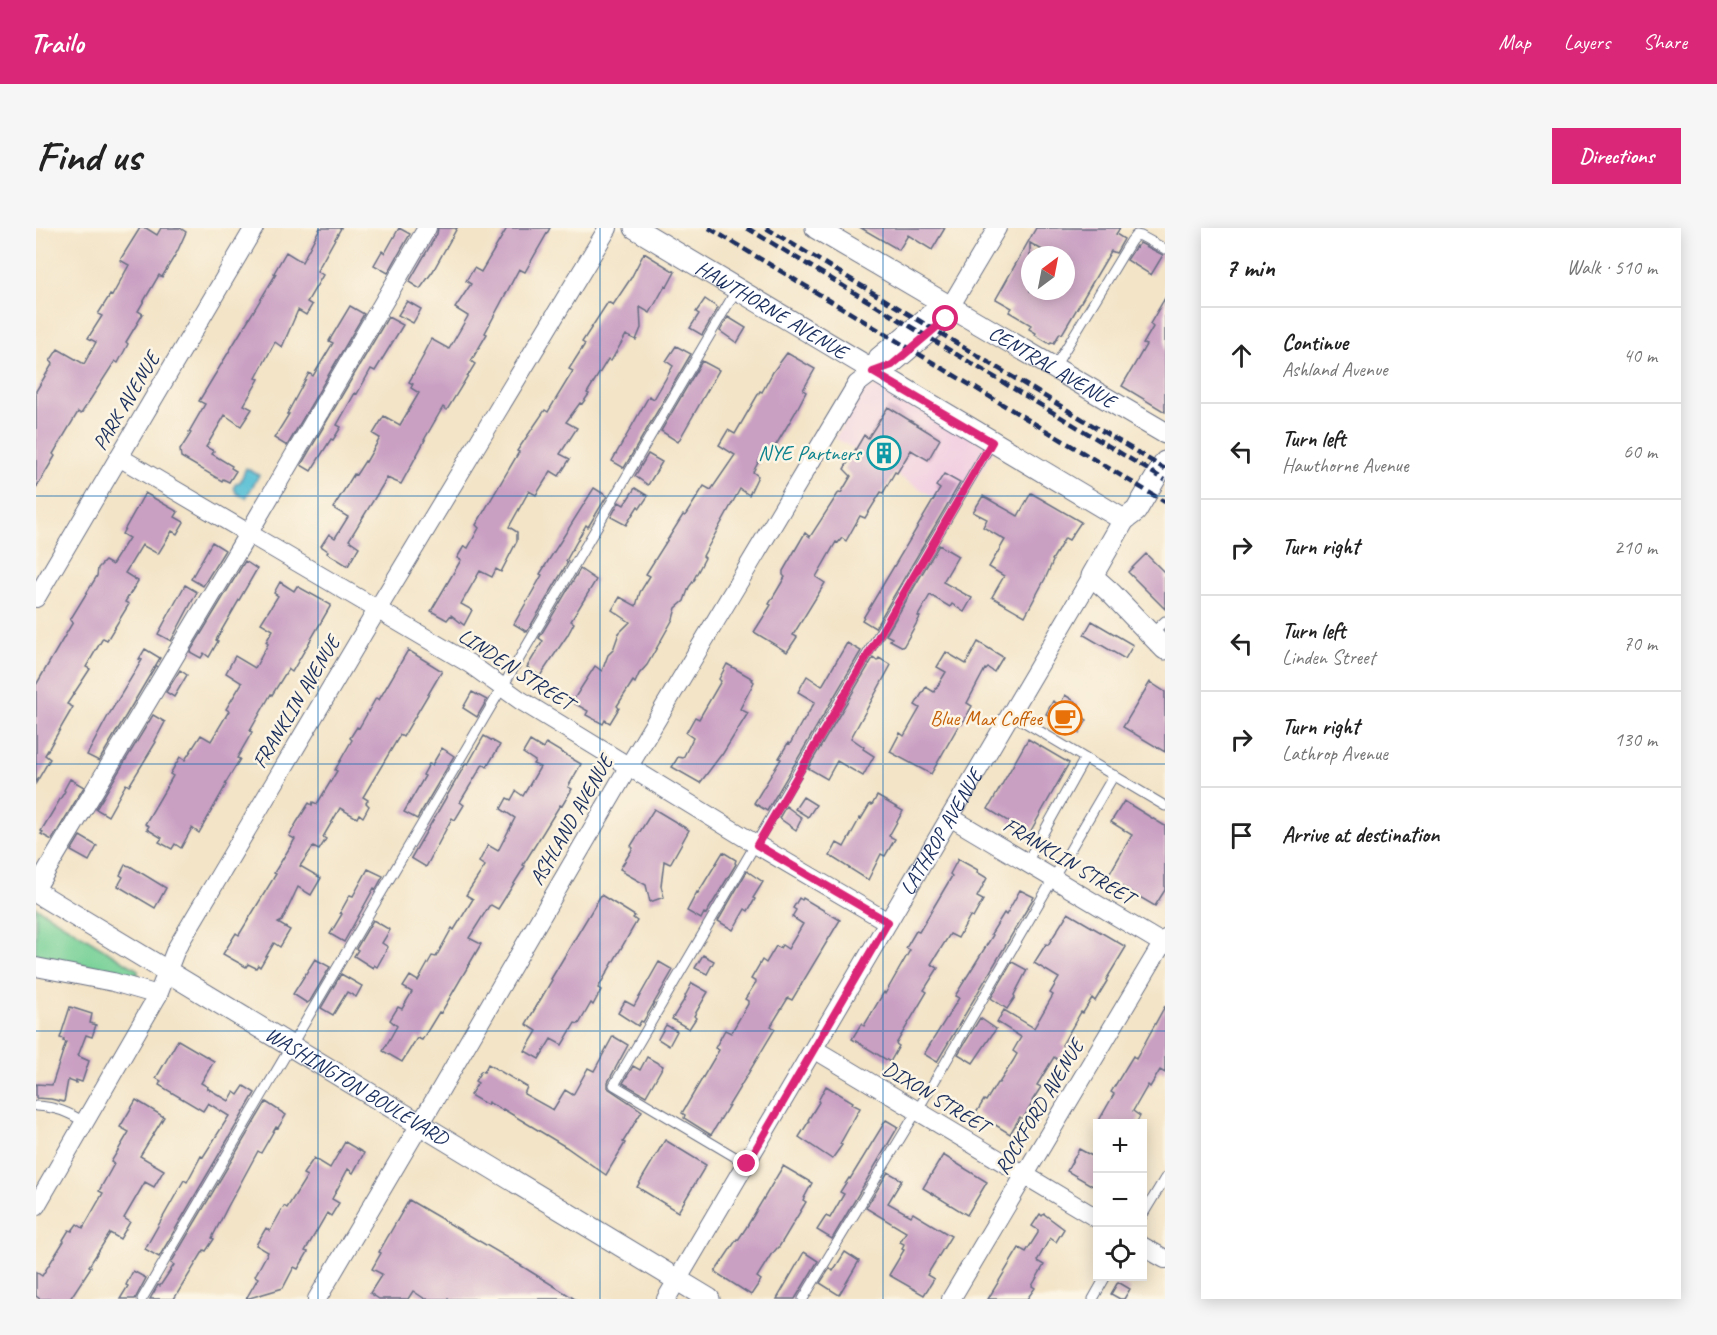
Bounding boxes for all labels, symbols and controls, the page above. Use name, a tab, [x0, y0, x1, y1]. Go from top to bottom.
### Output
text: Trailo	[30, 25, 84, 60]
text: Map	[1498, 29, 1531, 55]
text: Layers	[1564, 29, 1610, 55]
text: Share	[1643, 29, 1687, 55]
button: Directions	[1552, 128, 1681, 184]
text: Find us	[36, 130, 141, 183]
north arrow	[1021, 246, 1075, 300]
text: 7 min	[1225, 251, 1275, 284]
street label: HAWTHORNE AVENUE	[691, 254, 854, 366]
text: Walk · 510 m	[1567, 255, 1657, 280]
route start	[932, 305, 958, 331]
street label: CENTRAL AVENUE	[984, 320, 1122, 415]
text: Continue	[1282, 329, 1348, 357]
icon: ahead	[1225, 339, 1258, 372]
text: 40 m	[1623, 343, 1657, 368]
street label: PARK AVENUE	[87, 345, 167, 455]
text: Ashland Avenue	[1282, 357, 1388, 382]
text: Turn left	[1282, 425, 1346, 453]
building icon: NYE Partners	[866, 435, 902, 471]
icon: left	[1225, 435, 1258, 468]
text: 60 m	[1623, 439, 1657, 464]
place label: NYE Partners	[758, 440, 863, 466]
text: Hawthorne Avenue	[1282, 453, 1409, 478]
icon: right	[1225, 531, 1258, 564]
text: Turn right	[1282, 533, 1359, 561]
text: 210 m	[1614, 535, 1657, 560]
text: Turn left	[1282, 617, 1346, 645]
street label: LINDEN STREET	[454, 622, 583, 719]
icon: left	[1225, 627, 1258, 660]
street label: FRANKLIN AVENUE	[246, 629, 347, 773]
text: 70 m	[1623, 631, 1657, 656]
text: Linden Street	[1282, 645, 1375, 670]
cafe icon: Blue Max Coffee	[1047, 700, 1083, 736]
place label: Blue Max Coffee	[930, 705, 1043, 731]
text: Turn right	[1282, 713, 1359, 741]
icon: right	[1225, 723, 1258, 756]
text: 130 m	[1614, 727, 1657, 752]
text: Lathrop Avenue	[1282, 741, 1388, 766]
street label: ASHLAND AVENUE	[523, 748, 620, 890]
street label: LATHROP AVENUE	[894, 762, 989, 900]
street label: FRANKLIN STREET	[999, 812, 1143, 913]
icon: arrive	[1225, 819, 1258, 852]
text: Arrive at destination	[1282, 821, 1439, 849]
street label: WASHINGTON BOULEVARD	[261, 1021, 455, 1152]
street label: ROCKFORD AVENUE	[989, 1033, 1091, 1179]
street label: DIXON STREET	[878, 1055, 998, 1141]
map controls	[1093, 1119, 1147, 1281]
button: +	[1093, 1119, 1147, 1173]
route end	[733, 1150, 759, 1176]
button: −	[1093, 1173, 1147, 1227]
button: locate	[1093, 1227, 1147, 1281]

